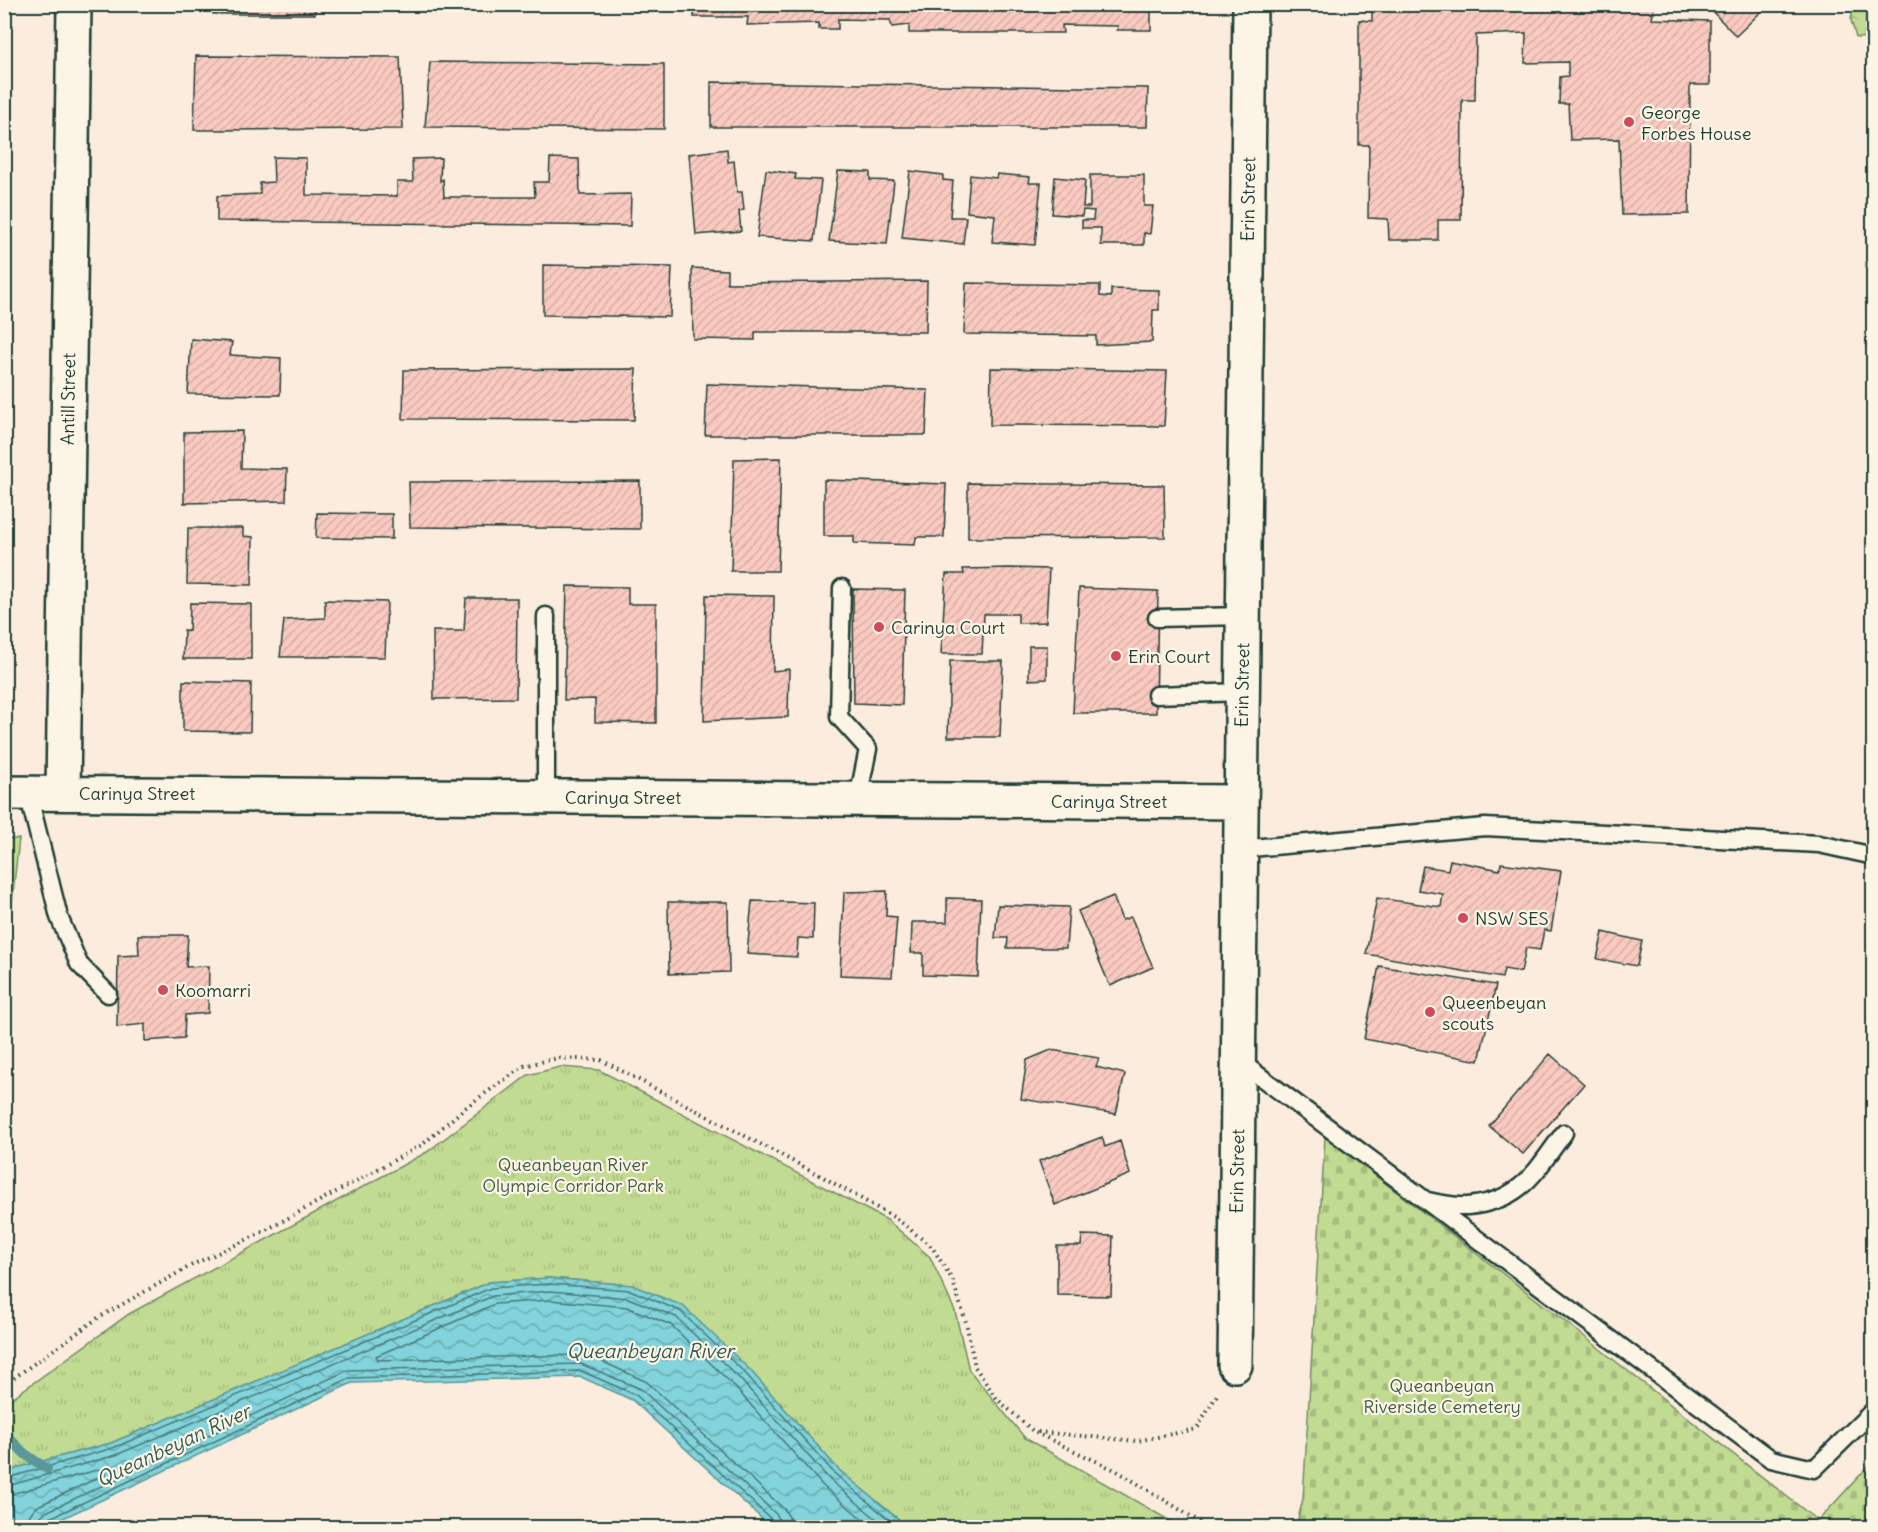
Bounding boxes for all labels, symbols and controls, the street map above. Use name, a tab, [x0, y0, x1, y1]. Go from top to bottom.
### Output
place label: George Forbes House	[1641, 101, 1751, 145]
marker: George Forbes House	[1622, 115, 1636, 129]
street label: Erin Street	[1236, 157, 1260, 241]
street label: Antill Street	[56, 353, 80, 445]
place label: Carinya Court	[891, 616, 1005, 639]
marker: Carinya Court	[872, 620, 886, 634]
street label: Erin Street	[1230, 643, 1254, 727]
place label: Erin Court	[1128, 645, 1210, 668]
marker: Erin Court	[1109, 649, 1123, 663]
street label: Carinya Street	[79, 782, 195, 805]
street label: Carinya Street	[565, 786, 681, 809]
street label: Carinya Street	[1051, 790, 1167, 813]
place label: NSW SES	[1475, 907, 1549, 930]
marker: NSW SES	[1456, 911, 1470, 925]
place label: Koomarri	[175, 979, 251, 1002]
marker: Koomarri	[156, 983, 170, 997]
place label: Queenbeyan scouts	[1442, 991, 1546, 1035]
marker: Queenbeyan scouts	[1423, 1005, 1437, 1019]
street label: Erin Street	[1225, 1129, 1249, 1213]
park label: Queanbeyan River Olympic Corridor Park	[482, 1153, 664, 1197]
water label: Queanbeyan River	[566, 1338, 736, 1363]
park label: Queanbeyan Riverside Cemetery	[1363, 1374, 1521, 1418]
water label: Queanbeyan River	[92, 1397, 257, 1492]

